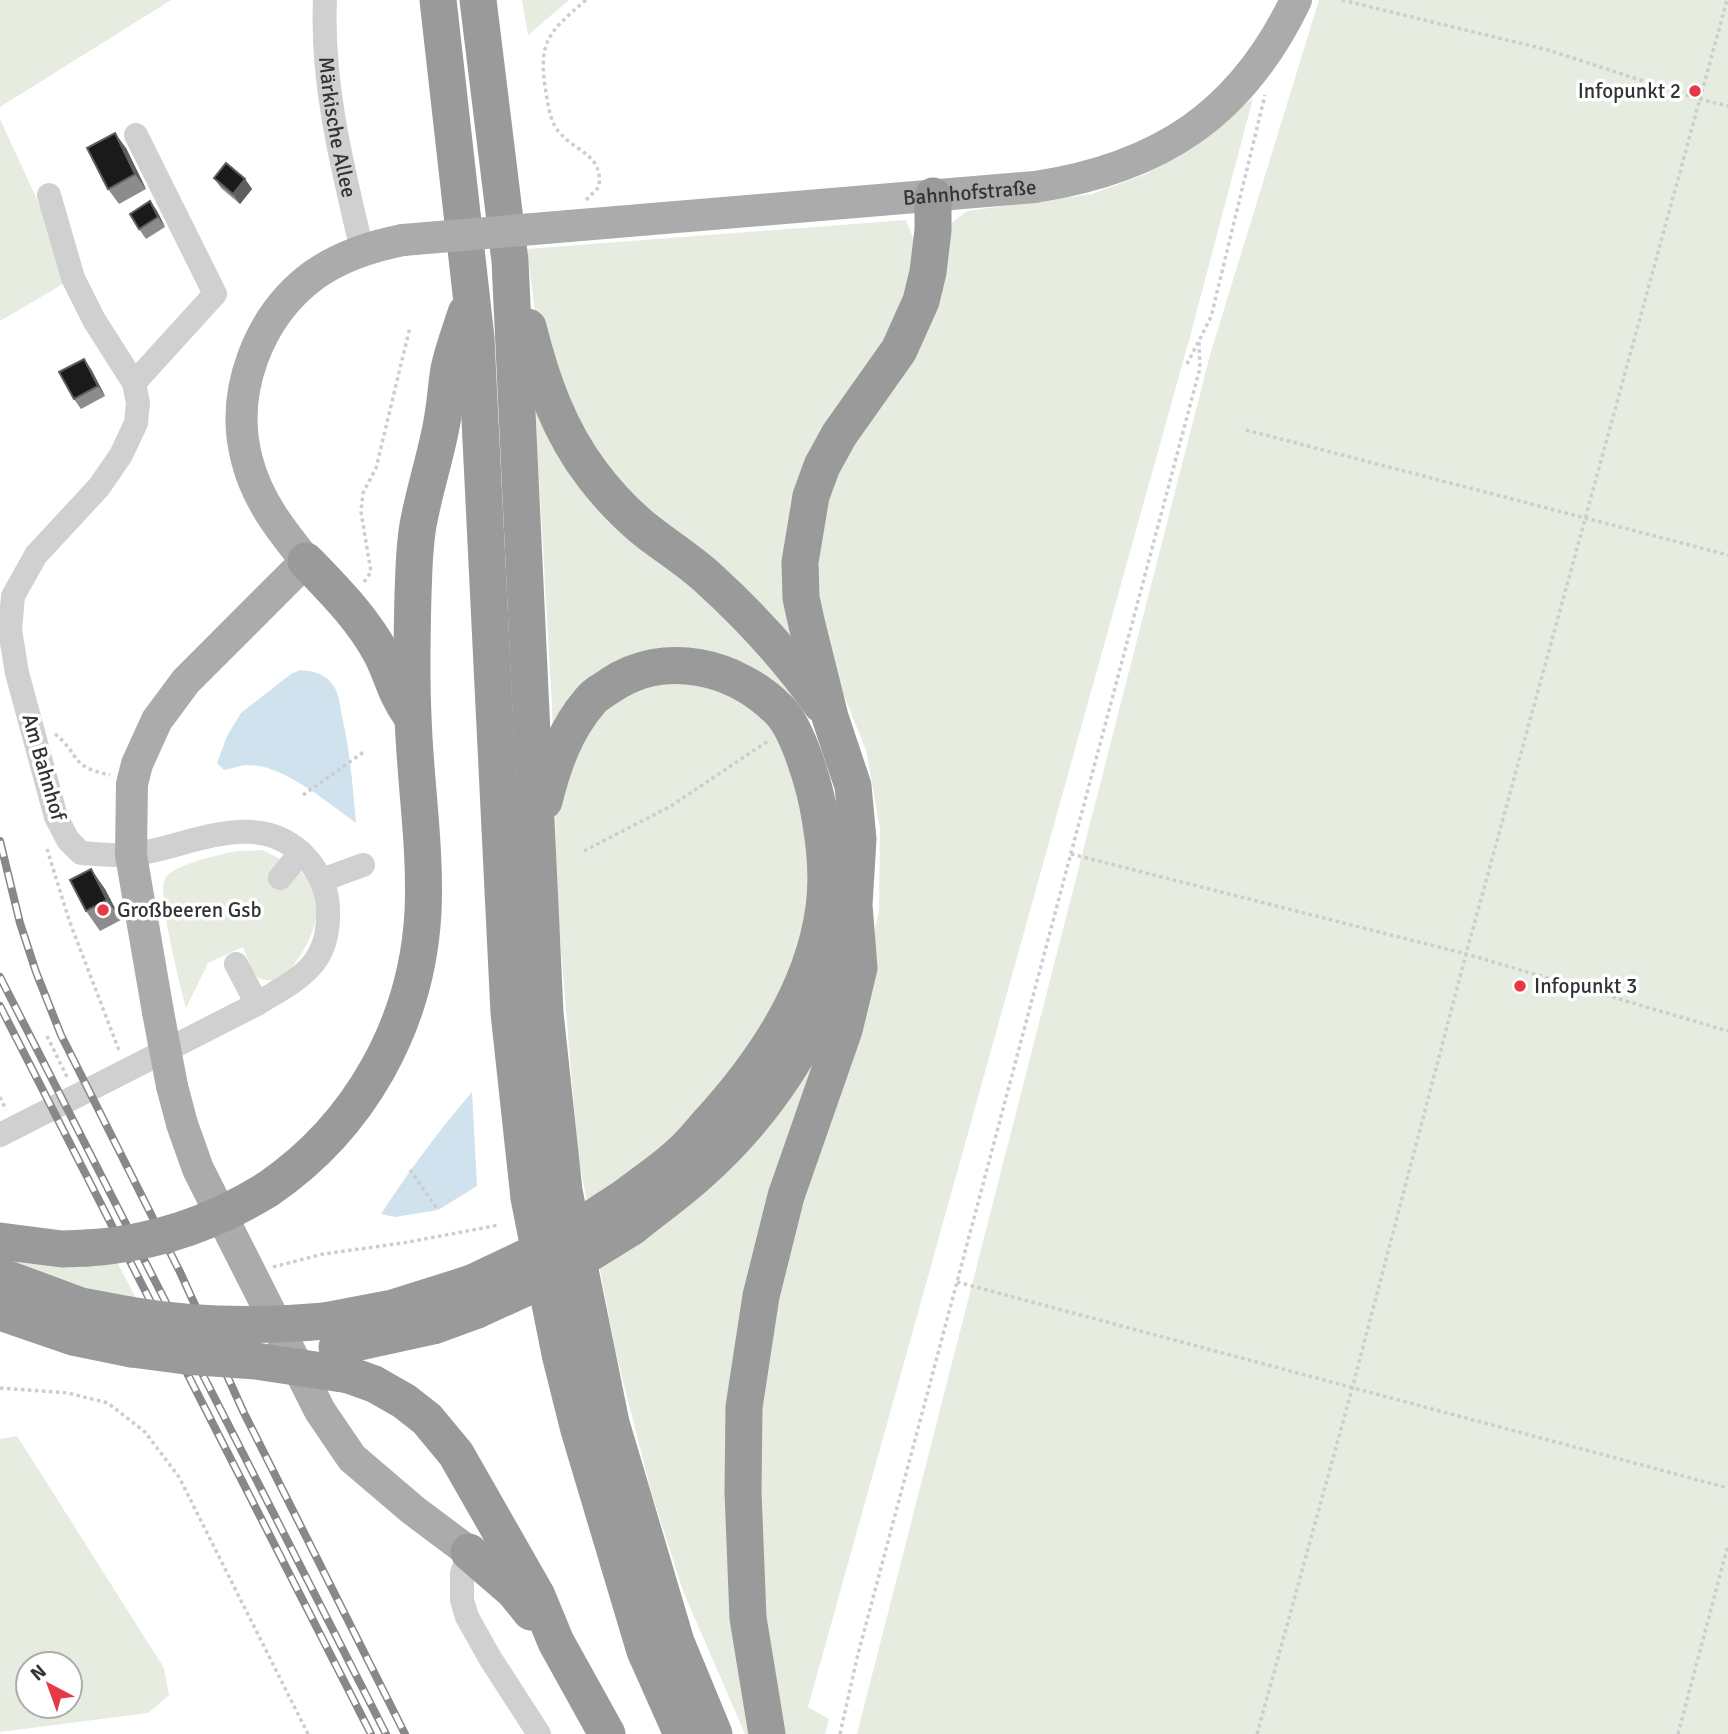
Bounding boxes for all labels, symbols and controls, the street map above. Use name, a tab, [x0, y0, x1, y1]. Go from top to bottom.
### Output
street label: Märkische Allee	[313, 55, 362, 200]
place label: Infopunkt 2	[1578, 78, 1681, 104]
marker: Infopunkt 2	[1687, 83, 1703, 99]
street label: Bahnhofstraße	[902, 174, 1037, 211]
street label: Am Bahnhof	[16, 711, 72, 824]
place label: Großbeeren Gsb	[117, 897, 262, 923]
marker: Großbeeren Gsb	[95, 902, 111, 918]
place label: Infopunkt 3	[1534, 973, 1637, 999]
marker: Infopunkt 3	[1512, 978, 1528, 994]
north arrow	[14, 1650, 84, 1720]
text: N	[26, 1660, 51, 1686]

